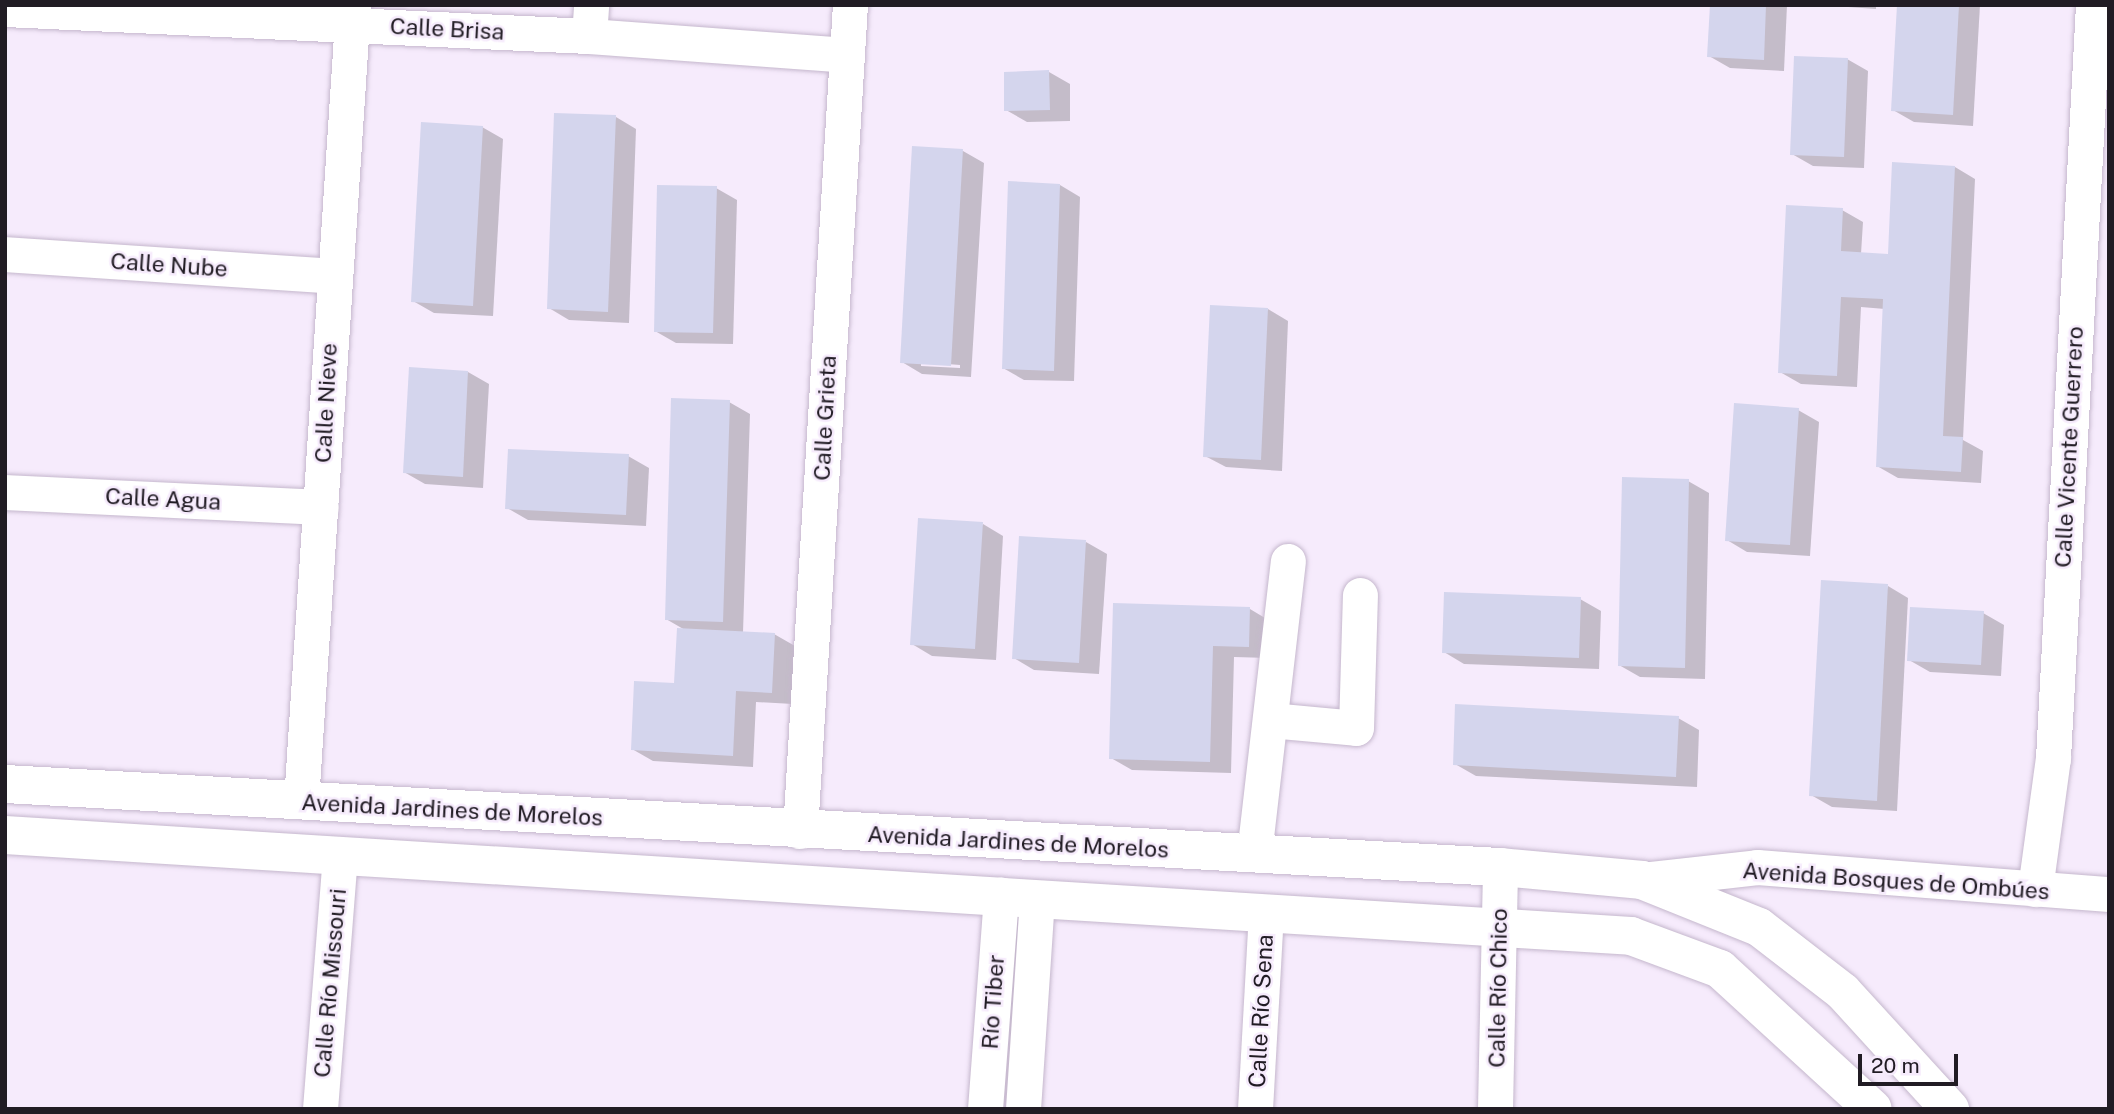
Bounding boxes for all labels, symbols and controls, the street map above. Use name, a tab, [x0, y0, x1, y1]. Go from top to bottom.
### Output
street label: Calle Brisa	[389, 12, 505, 46]
street label: Calle Nube	[109, 247, 229, 283]
street label: Calle Vicente Guerrero	[2049, 325, 2089, 569]
street label: Calle Nieve	[309, 342, 343, 464]
street label: Calle Grieta	[808, 355, 842, 481]
street label: Calle Agua	[104, 482, 222, 516]
street label: Avenida Jardines de Morelos	[300, 788, 604, 832]
street label: Avenida Jardines de Morelos	[866, 820, 1170, 864]
street label: Avenida Bosques de Ombúes	[1741, 856, 2051, 906]
street label: Calle Río Missouri	[308, 887, 352, 1079]
street label: Calle Río Chico	[1483, 908, 1513, 1068]
street label: Calle Río Sena	[1243, 933, 1279, 1089]
street label: Río Tiber	[976, 954, 1010, 1050]
scale bar	[1862, 1040, 1962, 1084]
text: 20 m	[1871, 1053, 1920, 1078]

